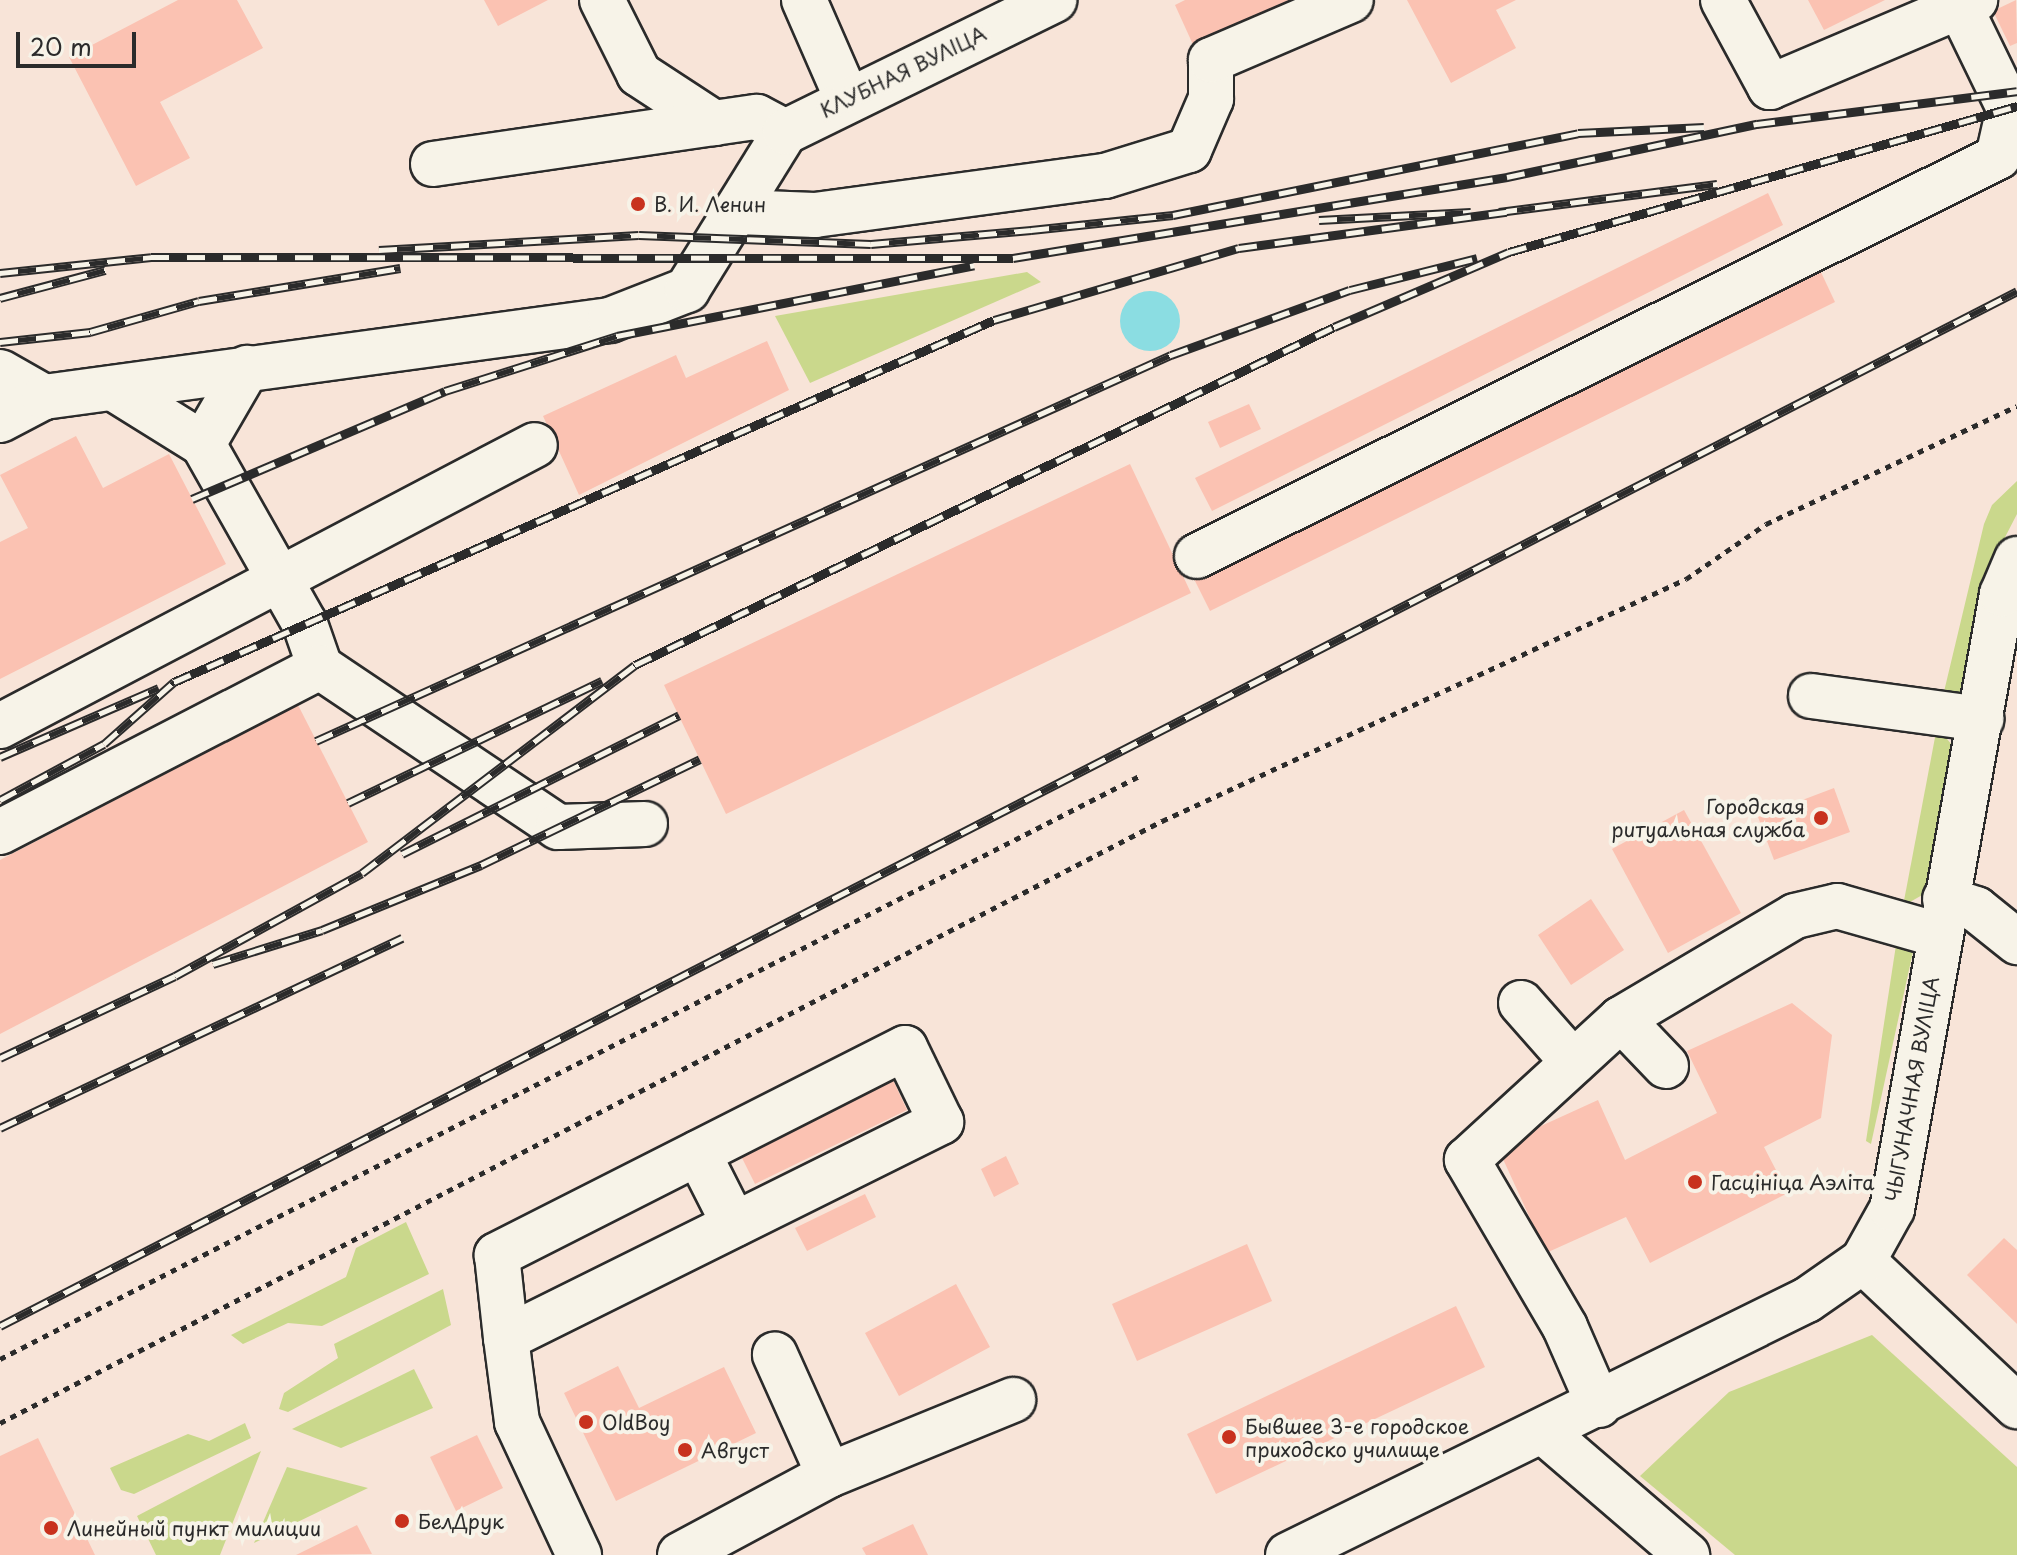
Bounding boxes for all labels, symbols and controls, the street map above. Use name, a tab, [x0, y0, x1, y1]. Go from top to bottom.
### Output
scale bar	[20, 16, 140, 66]
street label: КЛУБНАЯ ВУЛІЦА	[816, 21, 990, 123]
text: 20 m	[30, 28, 92, 64]
place label: В. И. Ленин	[654, 192, 767, 216]
marker: В. И. Ленин	[629, 195, 647, 213]
place label: Городская ритуальная служба	[1611, 794, 1805, 841]
marker: Городская ритуальная служба	[1812, 809, 1830, 827]
street label: ЧЫГУНАЧНАЯ ВУЛІЦА	[1880, 974, 1944, 1204]
place label: Гасцініца Аэліта	[1711, 1170, 1875, 1194]
marker: Гасцініца Аэліта	[1686, 1173, 1704, 1191]
place label: OldBoy	[602, 1410, 670, 1434]
marker: OldBoy	[577, 1413, 595, 1431]
place label: Бывшее 3-е городское приходско училище	[1245, 1414, 1470, 1461]
marker: Бывшее 3-е городское приходско училище	[1220, 1428, 1238, 1446]
place label: Август	[701, 1438, 769, 1462]
marker: Август	[676, 1441, 694, 1459]
place label: БелДрук	[418, 1509, 504, 1533]
marker: БелДрук	[393, 1512, 411, 1530]
place label: Линейный пункт милиции	[67, 1516, 322, 1540]
marker: Линейный пункт милиции	[42, 1519, 60, 1537]

